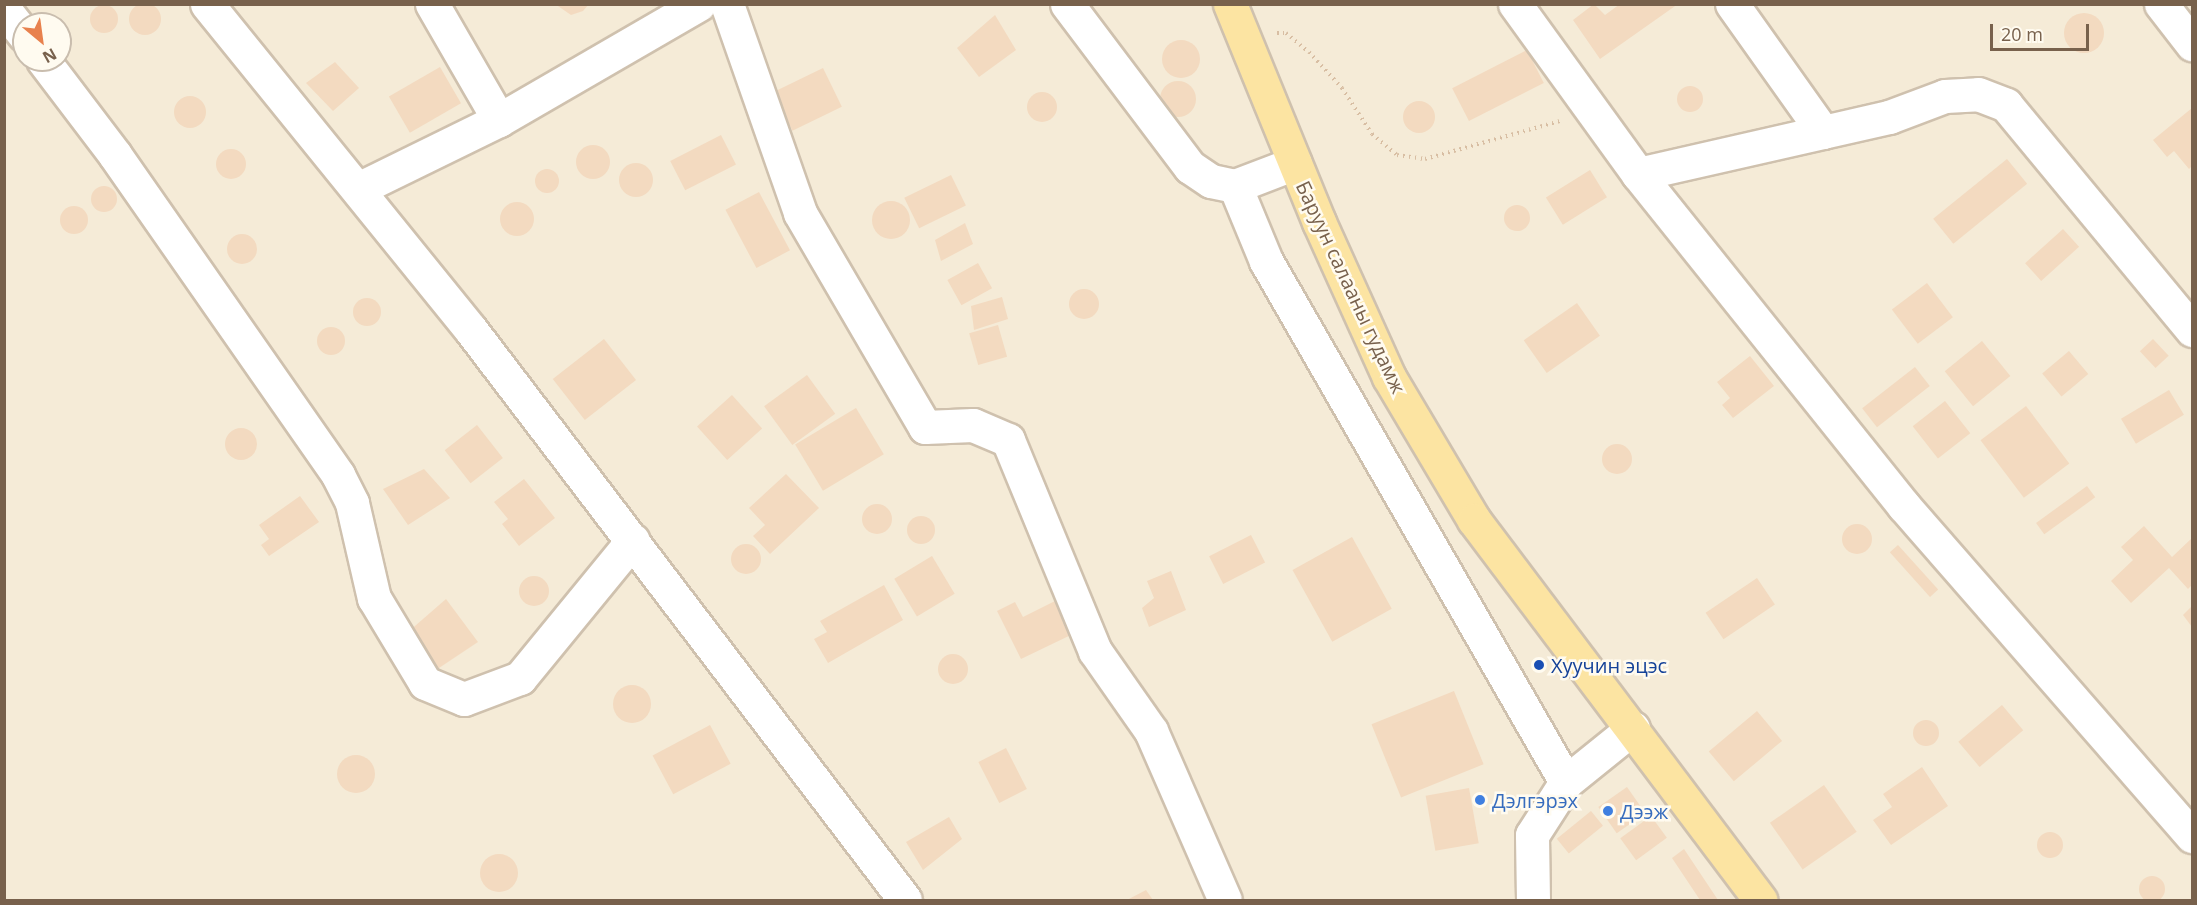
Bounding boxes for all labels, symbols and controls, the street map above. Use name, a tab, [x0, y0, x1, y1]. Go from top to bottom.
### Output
north arrow	[12, 12, 72, 72]
scale bar	[1993, 12, 2092, 50]
text: 20 m	[2001, 22, 2043, 46]
text: N	[39, 43, 61, 69]
street label: Баруун салааны гудамж	[1291, 177, 1411, 397]
place label: Хуучин эцэс	[1551, 653, 1667, 677]
marker: Хуучин эцэс	[1532, 658, 1546, 672]
place label: Дэлгэрэх	[1492, 788, 1578, 812]
marker: Дэлгэрэх	[1473, 793, 1487, 807]
place label: Дээж	[1620, 799, 1668, 823]
marker: Дээж	[1601, 804, 1615, 818]

